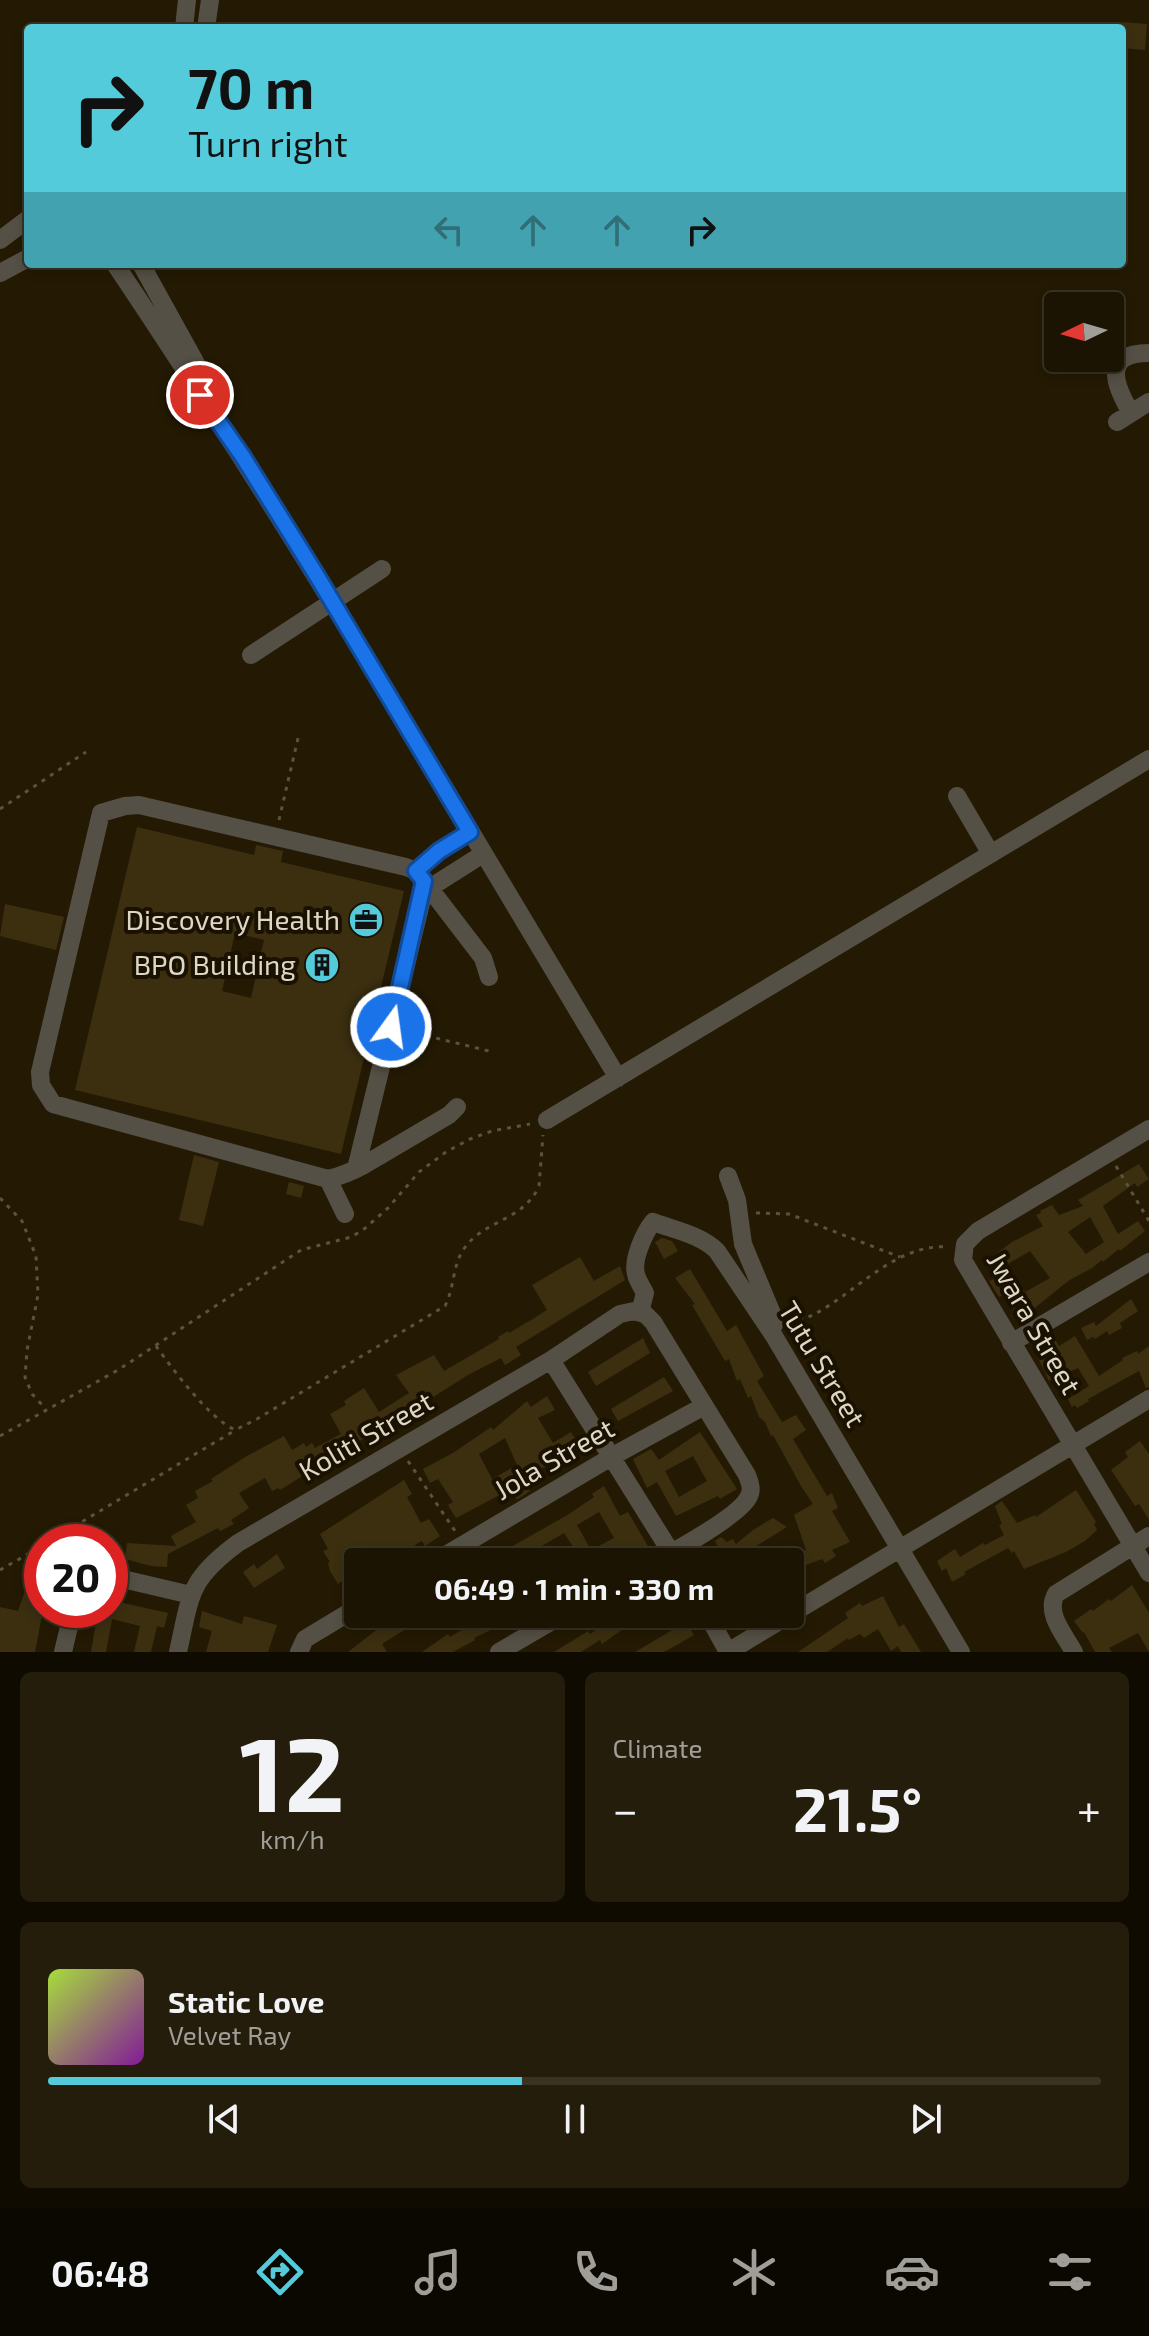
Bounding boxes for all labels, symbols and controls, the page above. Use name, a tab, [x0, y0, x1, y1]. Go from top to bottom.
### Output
text: 70 m	[188, 53, 314, 120]
icon: right	[56, 56, 160, 160]
text: Turn right	[188, 121, 348, 164]
icon: left	[427, 208, 471, 252]
icon: ahead	[511, 208, 555, 252]
icon: ahead	[595, 208, 639, 252]
icon: right	[679, 208, 723, 252]
north arrow	[1044, 292, 1124, 372]
map controls	[1044, 292, 1124, 372]
pin	[166, 361, 234, 429]
icon: arrive	[178, 373, 222, 417]
office icon: Discovery Health	[347, 901, 385, 939]
place label: Discovery Health	[125, 902, 340, 936]
building icon: BPO Building	[303, 946, 341, 984]
place label: BPO Building	[134, 947, 296, 981]
position arrow	[349, 985, 433, 1069]
street label: Jwara Street	[981, 1245, 1089, 1400]
street label: Tutu Street	[772, 1295, 874, 1432]
street label: Koliti Street	[292, 1383, 439, 1487]
street label: Jola Street	[487, 1410, 620, 1506]
speed limit sign: 20	[24, 1524, 128, 1628]
text: 06:49 · 1 min · 330 m	[434, 1570, 714, 1606]
text: 12	[240, 1708, 345, 1833]
text: Climate	[613, 1732, 702, 1763]
text: 21.5°	[793, 1772, 922, 1844]
text: −	[613, 1782, 638, 1835]
text: +	[1077, 1782, 1101, 1835]
text: km/h	[260, 1823, 325, 1854]
text: Static Love	[168, 1983, 324, 2019]
text: Velvet Ray	[168, 2019, 291, 2050]
icon: previous	[202, 2097, 246, 2141]
icon: pause	[553, 2097, 597, 2141]
icon: next	[904, 2097, 948, 2141]
icon: directions	[252, 2244, 308, 2300]
icon: music	[410, 2244, 466, 2300]
icon: phone	[568, 2244, 624, 2300]
icon: climate	[726, 2244, 782, 2300]
icon: car	[884, 2244, 940, 2300]
icon: filters	[1042, 2244, 1098, 2300]
text: 06:48	[51, 2251, 150, 2294]

